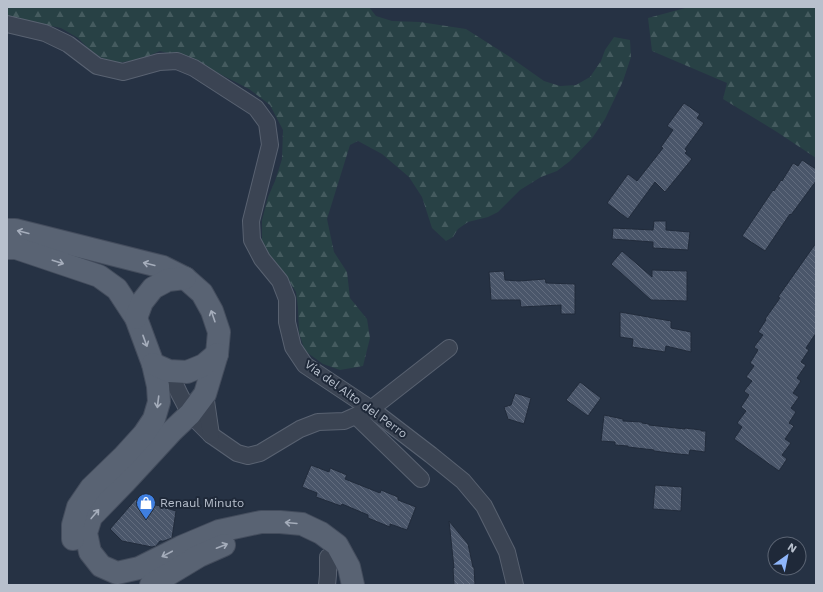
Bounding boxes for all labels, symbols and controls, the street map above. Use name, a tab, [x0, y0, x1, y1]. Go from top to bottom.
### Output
one-way arrow	[17, 227, 30, 235]
one-way arrow	[51, 259, 64, 266]
one-way arrow	[143, 259, 156, 267]
one-way arrow	[209, 310, 217, 322]
one-way arrow	[141, 334, 149, 346]
street label: Vía del Alto del Perro	[302, 357, 410, 441]
one-way arrow	[154, 395, 162, 408]
shop icon: Renaul Minuto	[135, 492, 157, 520]
place label: Renaul Minuto	[160, 496, 244, 510]
one-way arrow	[90, 509, 99, 519]
one-way arrow	[285, 520, 298, 527]
north arrow	[767, 536, 807, 576]
text: N	[785, 540, 799, 556]
one-way arrow	[216, 542, 228, 550]
one-way arrow	[161, 551, 173, 558]

